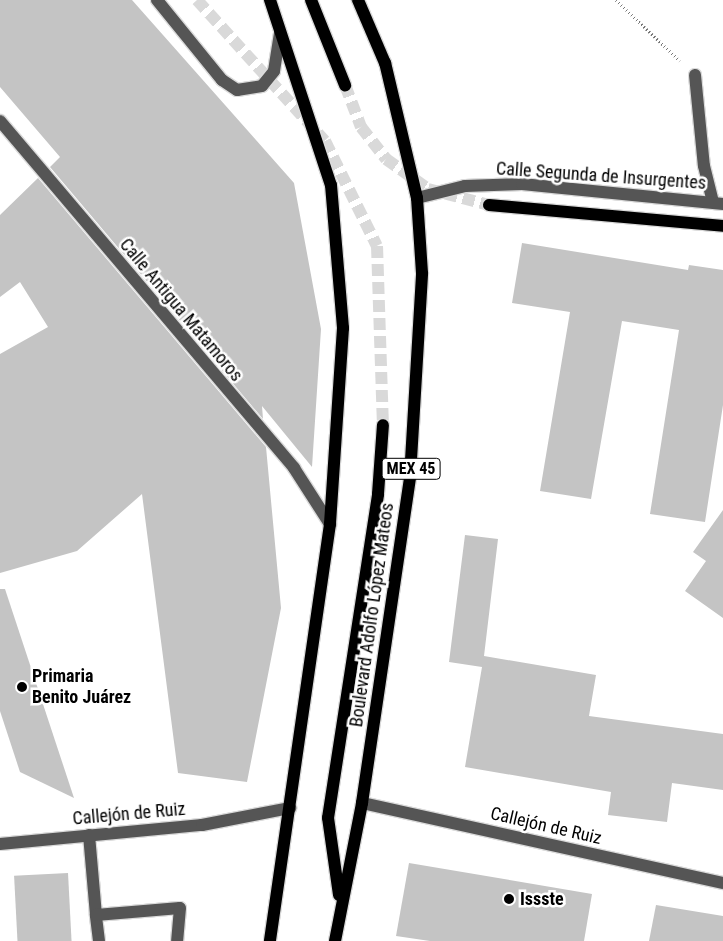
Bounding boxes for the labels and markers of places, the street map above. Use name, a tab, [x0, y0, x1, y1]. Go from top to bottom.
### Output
place label: Primaria Benito Juárez	[32, 666, 131, 709]
marker: Primaria Benito Juárez	[16, 681, 28, 693]
place label: Issste	[520, 888, 564, 910]
marker: Issste	[502, 892, 516, 906]

